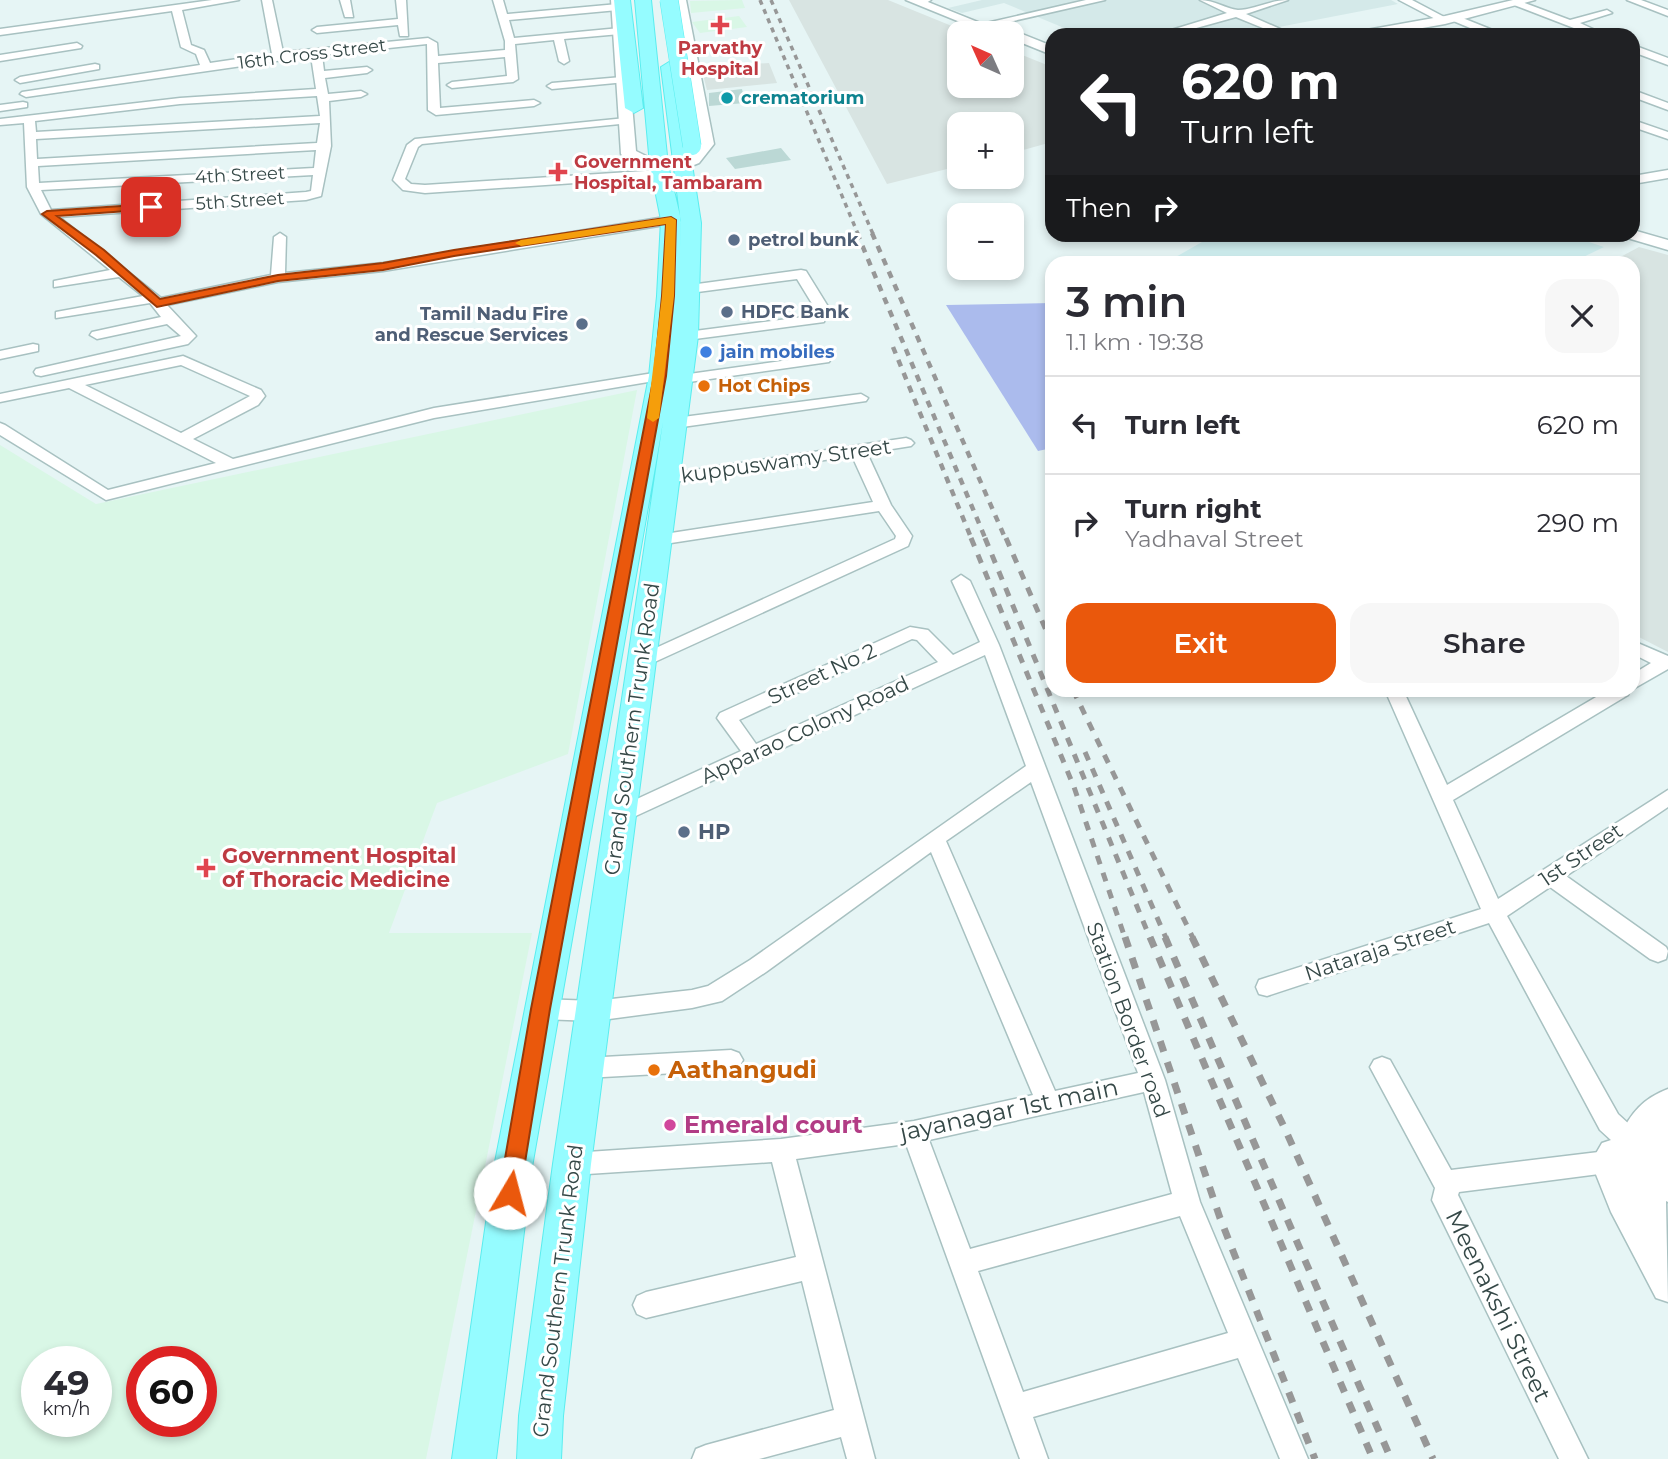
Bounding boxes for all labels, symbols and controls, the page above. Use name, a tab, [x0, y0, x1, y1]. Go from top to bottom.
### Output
marker: Parvathy Hospital	[710, 15, 730, 35]
north arrow	[947, 21, 1024, 98]
map controls	[947, 21, 1024, 280]
street label: 16th Cross Street	[237, 34, 387, 74]
place label: Parvathy Hospital	[678, 37, 762, 80]
text: 620 m	[1181, 52, 1340, 111]
icon: left	[1066, 56, 1157, 147]
place label: crematorium	[741, 87, 864, 109]
marker: crematorium	[719, 90, 735, 106]
button: +	[947, 112, 1024, 189]
text: Turn left	[1181, 112, 1315, 151]
place label: Government Hospital, Tambaram	[574, 151, 763, 194]
street label: 4th Street	[194, 162, 286, 188]
marker: Government Hospital, Tambaram	[548, 162, 568, 182]
pin	[121, 177, 181, 237]
street label: 5th Street	[195, 187, 285, 215]
icon: arrive	[132, 188, 170, 226]
icon: right	[1146, 189, 1184, 227]
text: Then	[1066, 192, 1132, 224]
button: −	[947, 203, 1024, 280]
place label: petrol bunk	[748, 229, 859, 251]
marker: petrol bunk	[726, 232, 742, 248]
text: 3 min	[1066, 276, 1187, 328]
button: close	[1545, 279, 1619, 353]
place label: HDFC Bank	[741, 301, 849, 323]
place label: Tamil Nadu Fire and Rescue Services	[375, 303, 568, 346]
marker: HDFC Bank	[719, 304, 735, 320]
marker: Tamil Nadu Fire and Rescue Services	[574, 316, 590, 332]
text: 1.1 km · 19:38	[1066, 328, 1204, 356]
place label: jain mobiles	[718, 341, 835, 363]
marker: jain mobiles	[698, 344, 714, 360]
place label: Hot Chips	[718, 375, 811, 397]
marker: Hot Chips	[696, 378, 712, 394]
icon: left	[1066, 406, 1104, 444]
text: Turn left	[1125, 409, 1241, 441]
text: 620 m	[1537, 409, 1619, 441]
street label: kuppuswamy Street	[679, 433, 893, 488]
text: Turn right	[1125, 493, 1261, 525]
icon: right	[1066, 504, 1104, 542]
text: 290 m	[1537, 507, 1619, 539]
text: Yadhaval Street	[1125, 525, 1304, 553]
street label: Grand Southern Trunk Road	[599, 581, 664, 877]
button: Exit	[1066, 603, 1336, 683]
button: Share	[1350, 603, 1619, 683]
street label: Street No 2	[764, 638, 880, 710]
street label: Apparao Colony Road	[697, 670, 913, 789]
street label: 1st Street	[1534, 818, 1627, 892]
place label: HP	[698, 819, 730, 844]
marker: HP	[676, 824, 692, 840]
place label: Government Hospital of Thoracic Medicine	[222, 843, 456, 892]
marker: Government Hospital of Thoracic Medicine	[196, 858, 216, 878]
street label: Nataraja Street	[1301, 913, 1458, 986]
street label: Station Border road	[1081, 919, 1176, 1121]
place label: Aathangudi	[667, 1055, 817, 1084]
marker: Aathangudi	[646, 1062, 662, 1078]
street label: jayanagar 1st main	[894, 1072, 1121, 1147]
place label: Emerald court	[684, 1110, 863, 1139]
marker: Emerald court	[662, 1117, 678, 1133]
street label: Grand Southern Trunk Road	[527, 1143, 588, 1439]
position arrow	[473, 1156, 547, 1230]
street label: Meenakshi Street	[1439, 1205, 1558, 1407]
speed limit sign: 60	[126, 1346, 217, 1437]
text: 49	[43, 1361, 90, 1404]
text: km/h	[42, 1398, 91, 1420]

